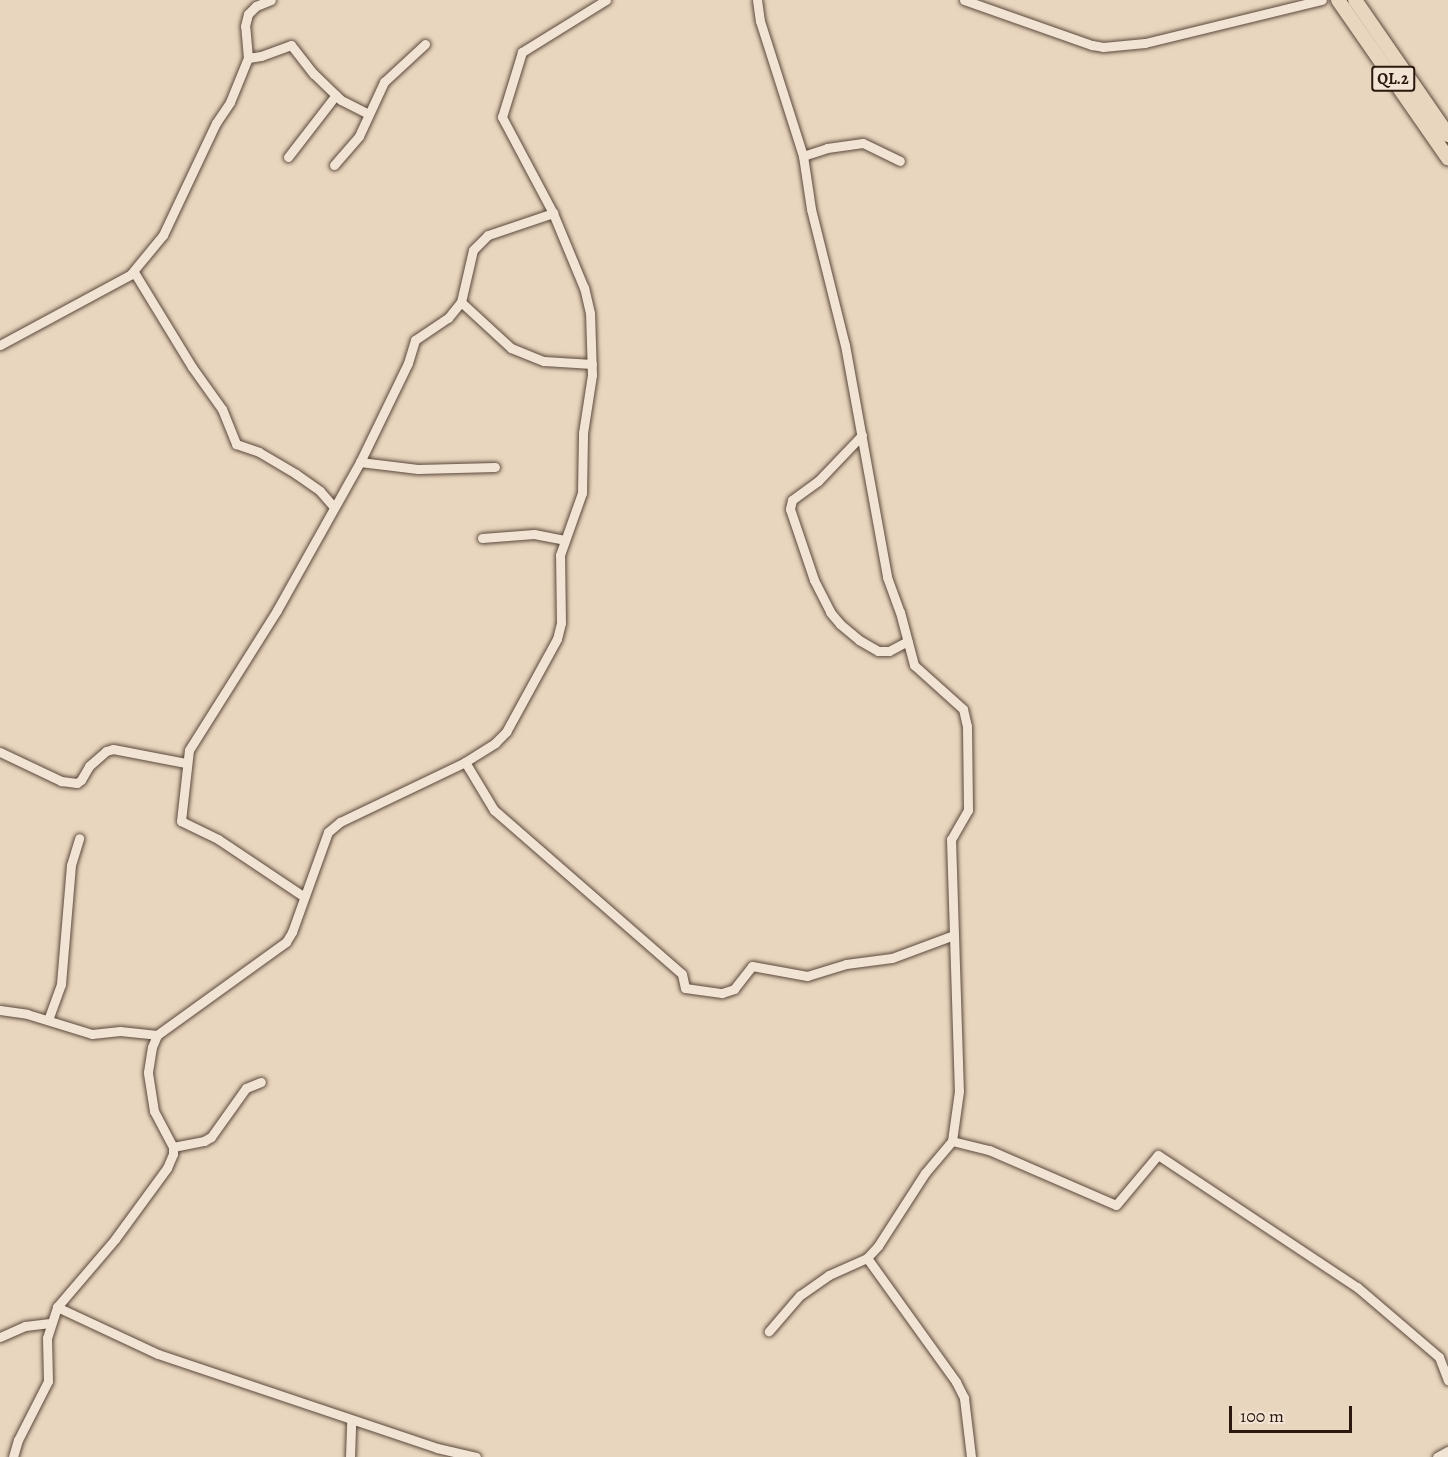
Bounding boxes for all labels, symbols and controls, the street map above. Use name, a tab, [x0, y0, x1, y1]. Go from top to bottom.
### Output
road number: QL.2	[1370, 66, 1416, 92]
scale bar	[1232, 1394, 1355, 1432]
text: 100 m	[1240, 1404, 1284, 1428]

